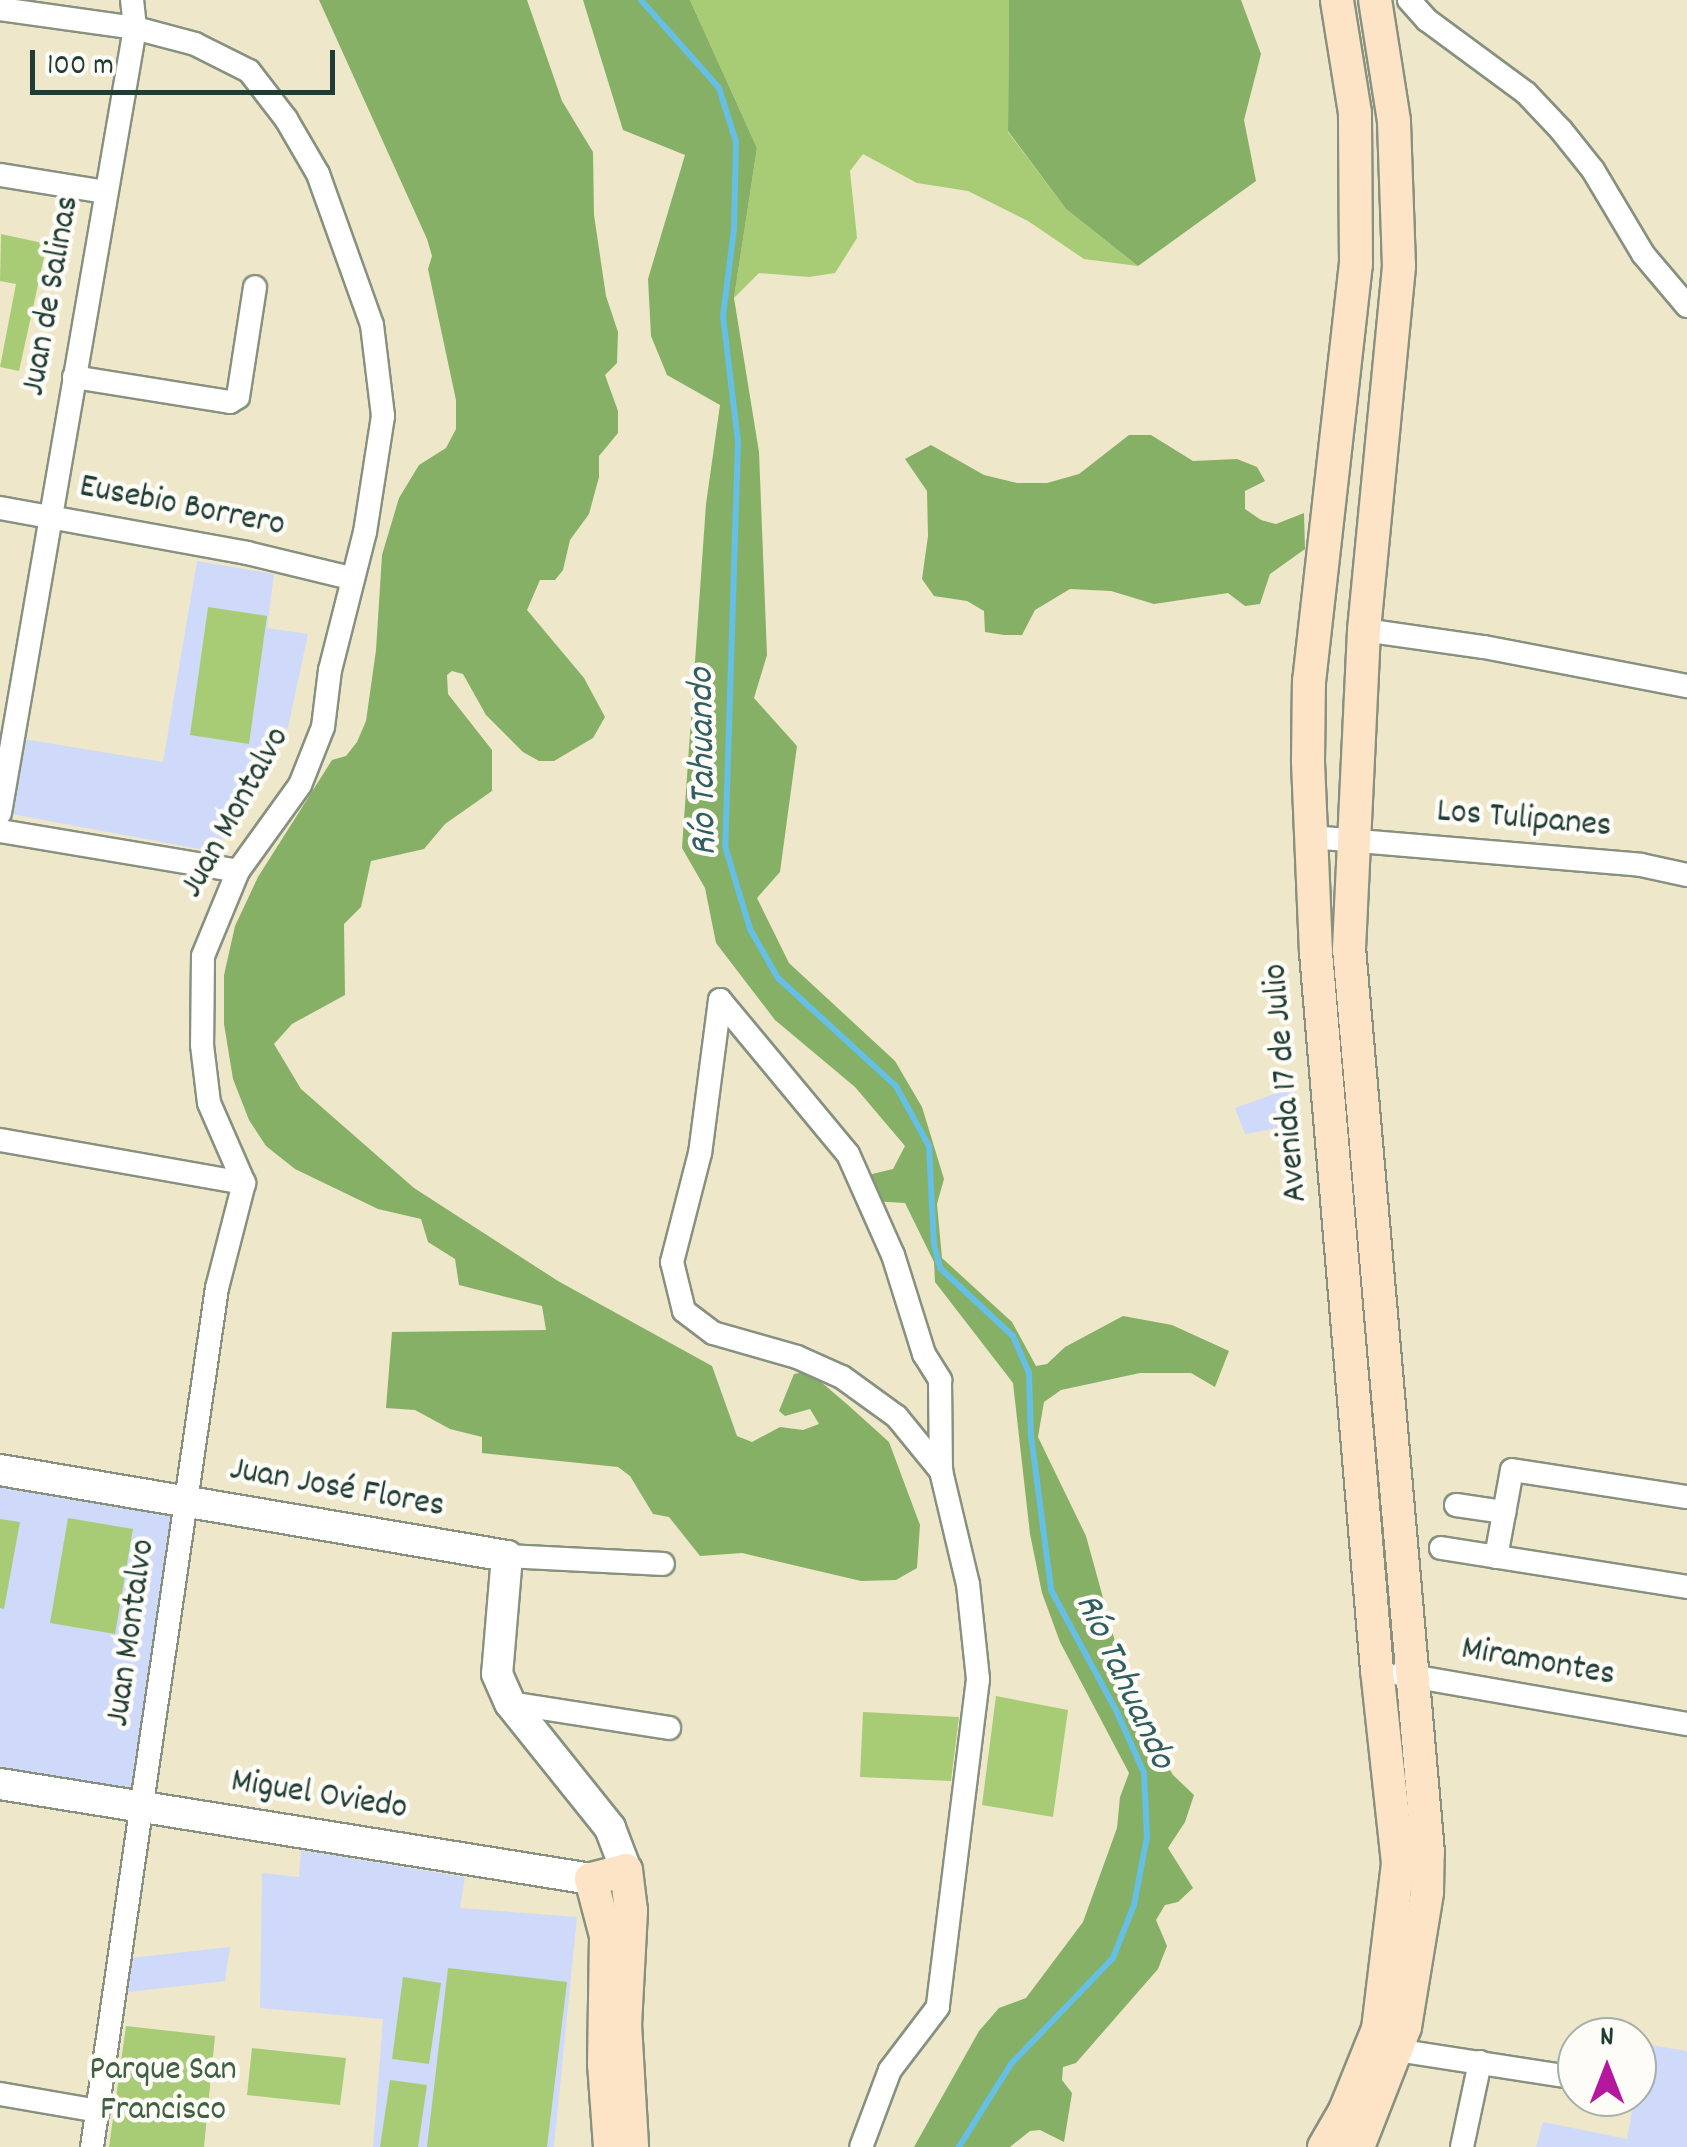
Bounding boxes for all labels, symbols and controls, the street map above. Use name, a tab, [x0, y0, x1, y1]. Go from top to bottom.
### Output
scale bar	[35, 30, 340, 92]
text: 100 m	[47, 46, 114, 89]
street label: Juan de Salinas	[14, 193, 90, 399]
street label: Eusebio Borrero	[76, 467, 288, 547]
water label: Río Tahuando	[681, 668, 729, 856]
street label: Juan Montalvo	[172, 720, 300, 906]
street label: Los Tulipanes	[1435, 791, 1613, 849]
street label: Avenida 17 de Julio	[1256, 962, 1318, 1204]
street label: Juan José Flores	[226, 1449, 448, 1529]
street label: Juan Montalvo	[98, 1537, 166, 1729]
water label: Río Tahuando	[1063, 1587, 1183, 1777]
street label: Miramontes	[1458, 1629, 1618, 1697]
street label: Miguel Oviedo	[228, 1761, 410, 1831]
north arrow	[1557, 2017, 1657, 2117]
text: N	[1600, 2019, 1614, 2059]
park label: Parque San Francisco	[89, 2050, 237, 2132]

